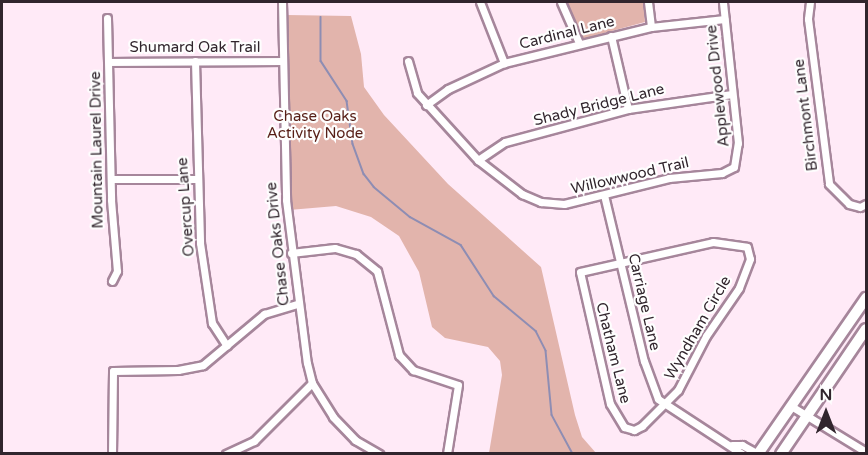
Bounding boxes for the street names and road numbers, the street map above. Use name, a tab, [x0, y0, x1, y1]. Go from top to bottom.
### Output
street label: Cardinal Lane	[518, 12, 616, 54]
street label: Applewood Drive	[703, 24, 733, 148]
street label: Shumard Oak Trail	[130, 39, 260, 57]
street label: Birchmont Lane	[790, 58, 822, 172]
street label: Mountain Laurel Drive	[87, 71, 107, 229]
street label: Shady Bridge Lane	[532, 80, 666, 130]
street label: Willowwood Trail	[569, 154, 691, 198]
street label: Overcup Lane	[174, 157, 198, 257]
street label: Chase Oaks Drive	[263, 181, 293, 307]
street label: Carriage Lane	[624, 252, 664, 352]
street label: Wyndham Circle	[661, 273, 735, 383]
street label: Chatham Lane	[592, 301, 634, 405]

